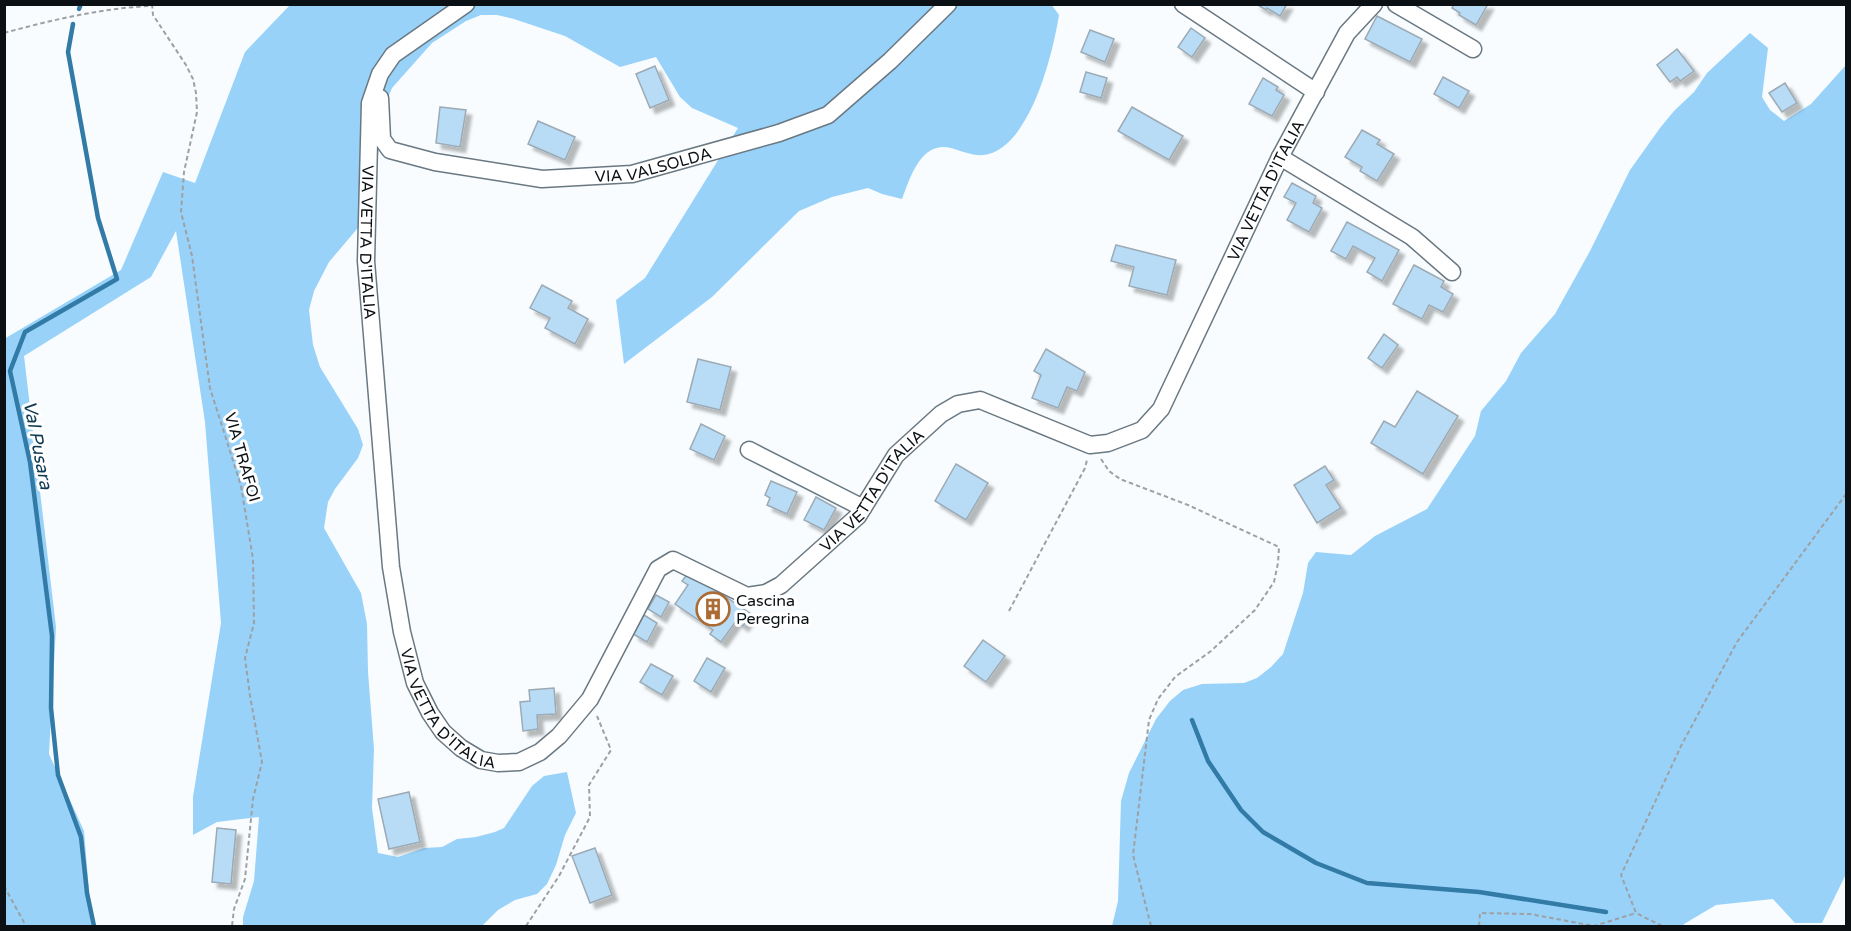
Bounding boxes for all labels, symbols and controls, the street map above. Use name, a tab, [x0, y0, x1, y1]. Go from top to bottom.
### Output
street label: VIA VETTA D'ITALIA	[1223, 117, 1309, 264]
street label: VIA VALSOLDA	[594, 143, 714, 187]
street label: VIA VETTA D'ITALIA	[355, 165, 380, 320]
water label: Val Pusara	[19, 399, 58, 492]
street label: VIA TRAFOI	[220, 410, 264, 504]
street label: VIA VETTA D'ITALIA	[816, 425, 929, 556]
building icon: Cascina Peregrina	[695, 591, 731, 627]
place label: Cascina Peregrina	[736, 591, 809, 629]
street label: VIA VETTA D'ITALIA	[396, 646, 497, 773]

